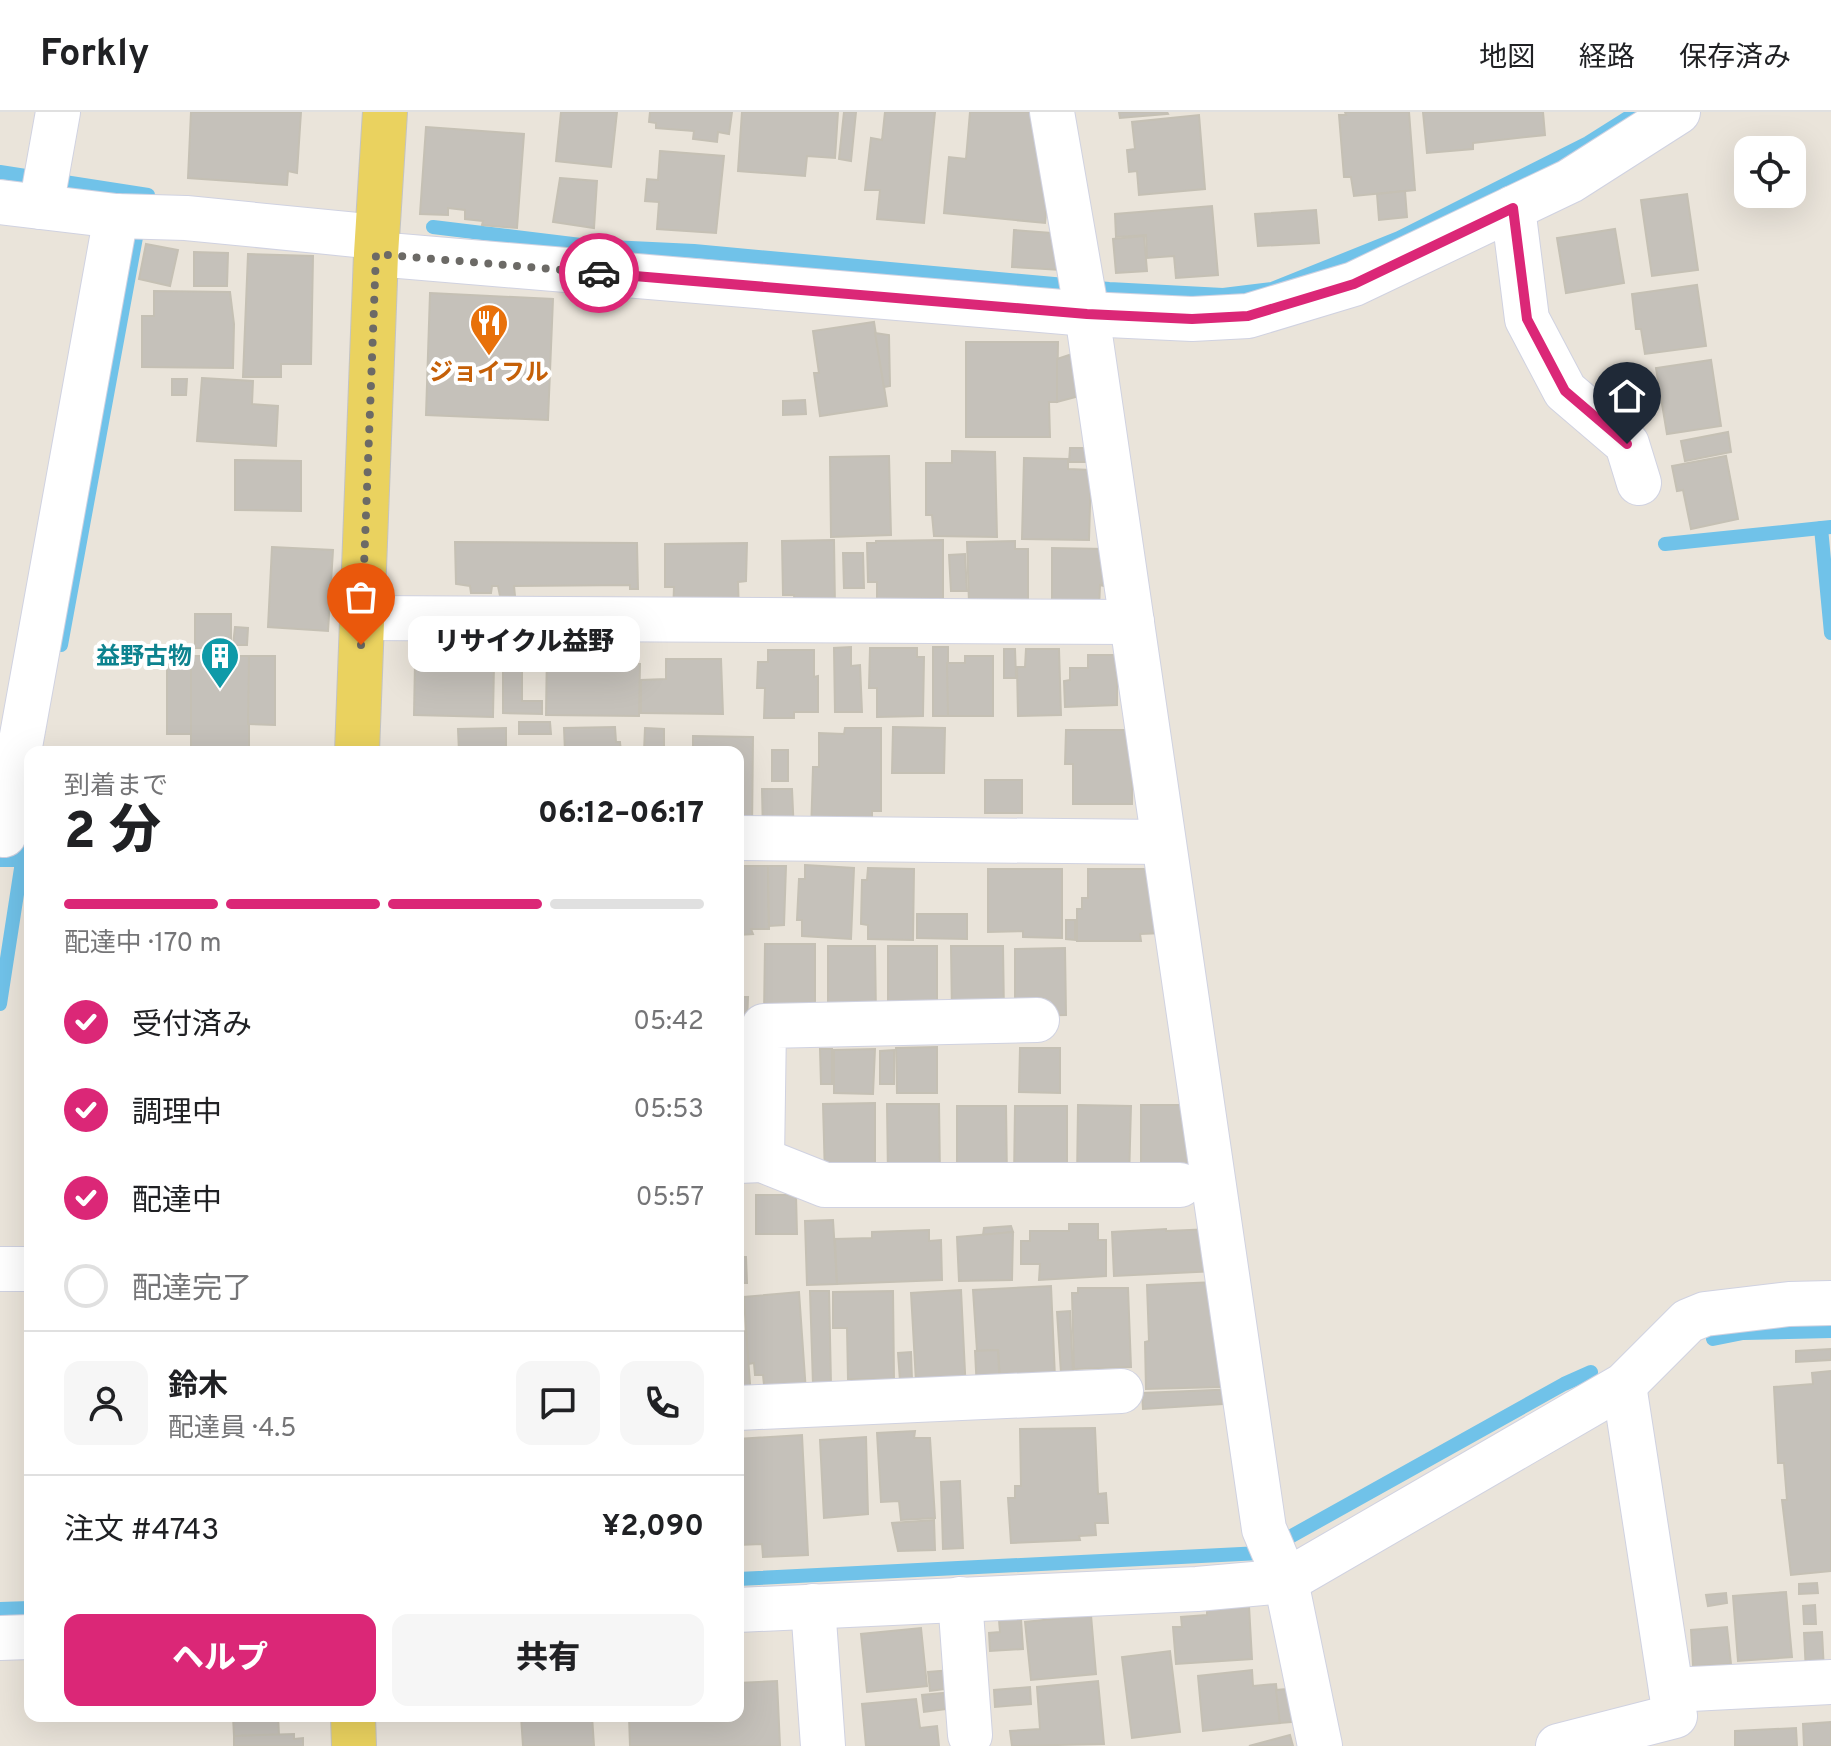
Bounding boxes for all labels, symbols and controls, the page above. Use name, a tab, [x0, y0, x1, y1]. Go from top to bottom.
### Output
text: Forkly	[40, 31, 150, 80]
text: 地図	[1479, 41, 1535, 77]
text: 経路	[1579, 41, 1635, 77]
text: 保存済み	[1679, 41, 1791, 77]
map controls	[1734, 136, 1806, 208]
button: locate	[1734, 136, 1806, 208]
courier	[559, 233, 639, 313]
icon: car	[577, 251, 621, 295]
restaurant icon: ジョイフル	[468, 302, 510, 357]
place label: ジョイフル	[429, 359, 549, 389]
pin	[1593, 362, 1661, 444]
icon: home	[1605, 374, 1649, 418]
pin	[327, 563, 395, 645]
icon: bag	[339, 575, 383, 619]
callout: リサイクル益野	[409, 617, 641, 673]
text: リサイクル益野	[434, 627, 614, 660]
building icon: 益野古物	[199, 635, 241, 690]
place label: 益野古物	[96, 643, 192, 673]
text: 到着まで	[64, 771, 168, 804]
text: 06:12–06:17	[538, 796, 704, 833]
text: 2 分	[64, 801, 161, 867]
text: 配達中 · 170 m	[64, 928, 221, 961]
icon: check	[64, 1000, 108, 1044]
text: 05:42	[633, 1006, 704, 1039]
text: 受付済み	[132, 1008, 252, 1045]
icon: check	[64, 1088, 108, 1132]
text: 05:53	[634, 1094, 704, 1127]
text: 調理中	[132, 1096, 222, 1133]
icon: check	[64, 1176, 108, 1220]
text: 05:57	[636, 1182, 704, 1215]
text: 配達中	[132, 1184, 222, 1221]
text: 配達完了	[132, 1272, 252, 1309]
button: person	[64, 1361, 148, 1445]
button: chat	[516, 1361, 600, 1445]
button: phone	[620, 1361, 704, 1445]
text: 鈴木	[168, 1369, 228, 1406]
text: 配達員 · 4.5	[168, 1413, 296, 1446]
text: ¥2,090	[602, 1509, 704, 1546]
text: 注文 #4743	[64, 1513, 219, 1550]
button: ヘルプ	[64, 1614, 376, 1706]
button: 共有	[392, 1614, 704, 1706]

